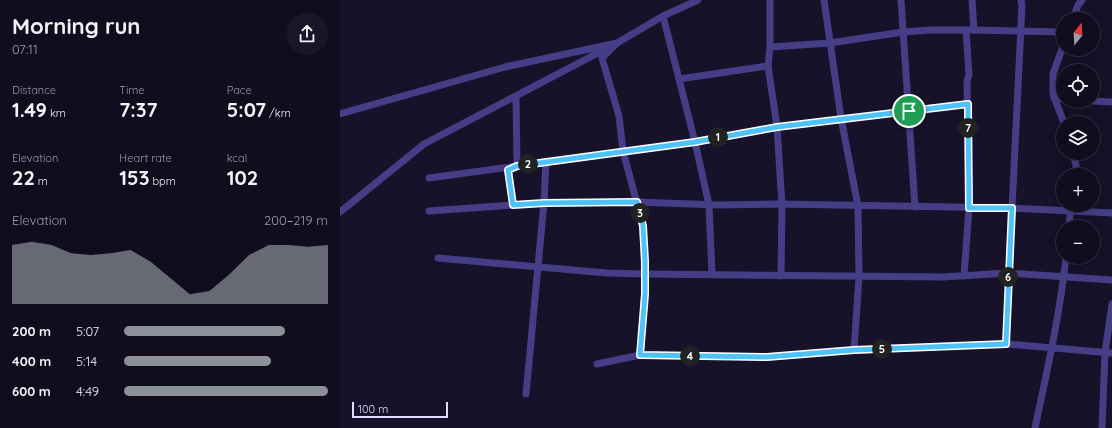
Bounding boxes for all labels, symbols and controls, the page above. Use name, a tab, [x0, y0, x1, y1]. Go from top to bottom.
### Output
text: Morning run	[12, 12, 140, 40]
north arrow	[1056, 12, 1100, 56]
map controls	[1056, 12, 1100, 264]
button: share	[286, 13, 328, 55]
text: 07:11	[12, 41, 38, 57]
button: locate	[1056, 64, 1100, 108]
text: Distance	[12, 83, 56, 97]
text: Time	[119, 83, 145, 97]
text: Pace	[227, 83, 252, 97]
pin	[892, 94, 926, 128]
text: 1.49	[12, 97, 47, 122]
text: 7:37	[119, 97, 158, 122]
text: 5:07	[227, 97, 266, 122]
icon: arrive	[898, 100, 920, 122]
text: km	[47, 106, 66, 120]
text: /km	[266, 106, 291, 120]
button: layers	[1056, 116, 1100, 160]
pin: 7	[958, 118, 978, 138]
text: 7	[965, 121, 971, 135]
pin: 1	[708, 127, 728, 147]
text: 1	[716, 130, 720, 144]
text: Elevation	[12, 151, 58, 165]
text: Heart rate	[119, 151, 172, 165]
text: kcal	[227, 151, 247, 165]
pin: 2	[518, 154, 538, 174]
text: 2	[525, 157, 531, 171]
text: 22	[12, 165, 35, 190]
text: 153	[119, 165, 149, 190]
text: 102	[227, 165, 258, 190]
button: +	[1056, 168, 1100, 212]
text: m	[35, 174, 48, 188]
text: bpm	[149, 174, 176, 188]
pin: 3	[630, 203, 650, 223]
text: 3	[637, 206, 643, 220]
text: Elevation	[12, 212, 67, 228]
text: 200–219 m	[264, 212, 328, 228]
button: −	[1056, 220, 1100, 264]
pin: 6	[998, 267, 1018, 287]
text: 6	[1005, 270, 1011, 284]
text: 200 m	[12, 323, 51, 339]
text: 5:07	[76, 323, 99, 339]
pin: 5	[872, 339, 892, 359]
text: 5	[879, 342, 885, 356]
pin: 4	[680, 346, 700, 366]
text: 4	[687, 349, 693, 363]
text: 400 m	[12, 353, 51, 369]
text: 5:14	[76, 353, 97, 369]
text: 600 m	[12, 383, 51, 399]
text: 4:49	[76, 383, 99, 399]
scale bar	[352, 400, 448, 419]
text: 100 m	[358, 402, 388, 416]

